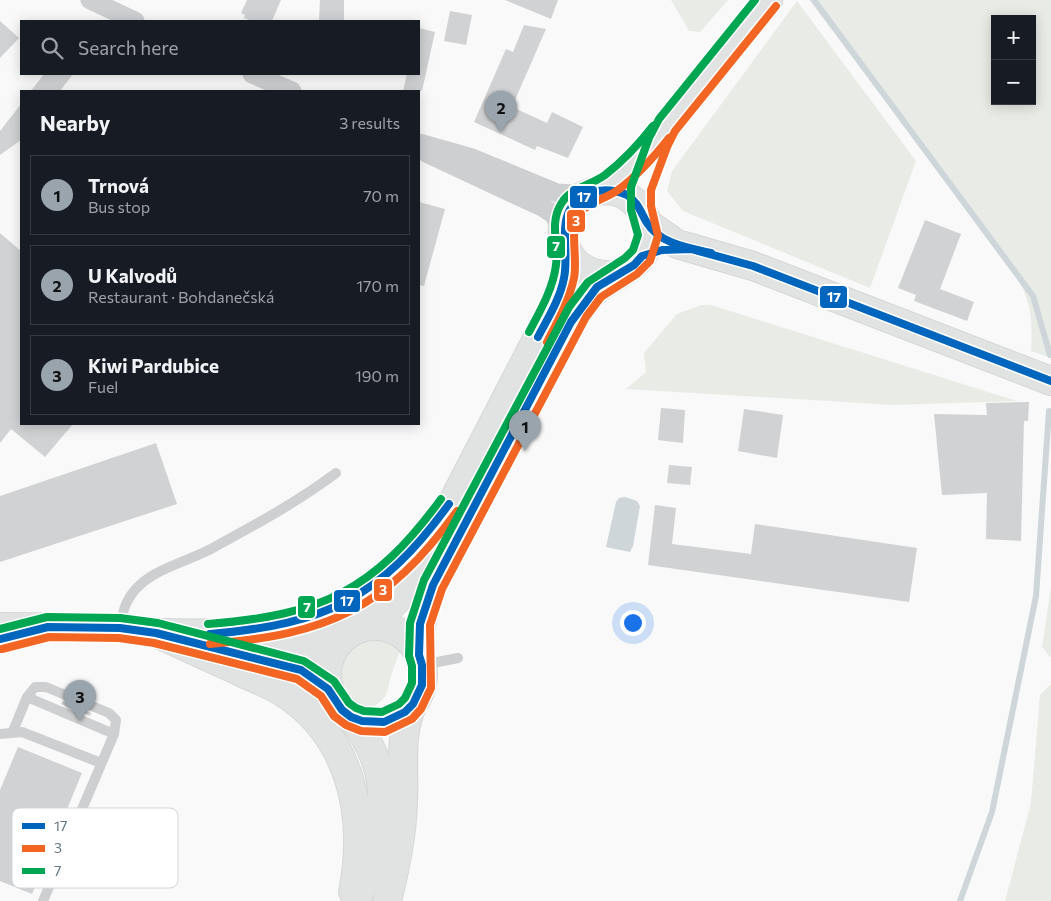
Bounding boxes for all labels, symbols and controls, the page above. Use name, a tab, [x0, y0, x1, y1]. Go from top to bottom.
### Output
map controls	[991, 15, 1036, 105]
button: +	[991, 15, 1036, 60]
search box	[20, 20, 420, 75]
icon: search	[38, 34, 66, 62]
text: Search here	[78, 36, 178, 59]
button: −	[991, 60, 1036, 105]
pin: 2	[485, 91, 517, 132]
text: Nearby	[40, 110, 110, 135]
text: 3 results	[339, 113, 400, 132]
text: Trnová	[88, 174, 149, 197]
line badge: 17	[569, 185, 598, 209]
text: 1	[53, 186, 61, 205]
text: 70 m	[363, 186, 399, 205]
text: 17	[577, 188, 591, 205]
text: Bus stop	[88, 197, 150, 216]
line badge: 3	[566, 209, 586, 233]
text: 3	[572, 212, 580, 229]
line badge: 7	[546, 235, 566, 259]
text: 7	[552, 237, 560, 254]
text: U Kalvodů	[88, 264, 177, 287]
text: 2	[52, 276, 62, 295]
text: 170 m	[356, 276, 399, 295]
line badge: 17	[819, 285, 848, 309]
text: Restaurant · Bohdanečská	[88, 287, 274, 306]
text: 17	[827, 288, 841, 305]
text: Kiwi Pardubice	[88, 354, 219, 377]
text: 3	[52, 366, 62, 385]
text: 190 m	[355, 366, 399, 385]
text: Fuel	[88, 377, 118, 396]
pin: 1	[509, 410, 541, 451]
line badge: 3	[373, 578, 393, 602]
text: 3	[379, 581, 387, 598]
line badge: 17	[333, 589, 361, 613]
text: 17	[340, 592, 354, 609]
line badge: 7	[297, 595, 316, 619]
text: 7	[303, 598, 311, 615]
your location	[620, 610, 646, 636]
pin: 3	[64, 680, 96, 721]
legend	[12, 808, 178, 888]
text: 17	[54, 817, 67, 834]
text: 3	[54, 839, 62, 856]
text: 7	[54, 862, 61, 879]

